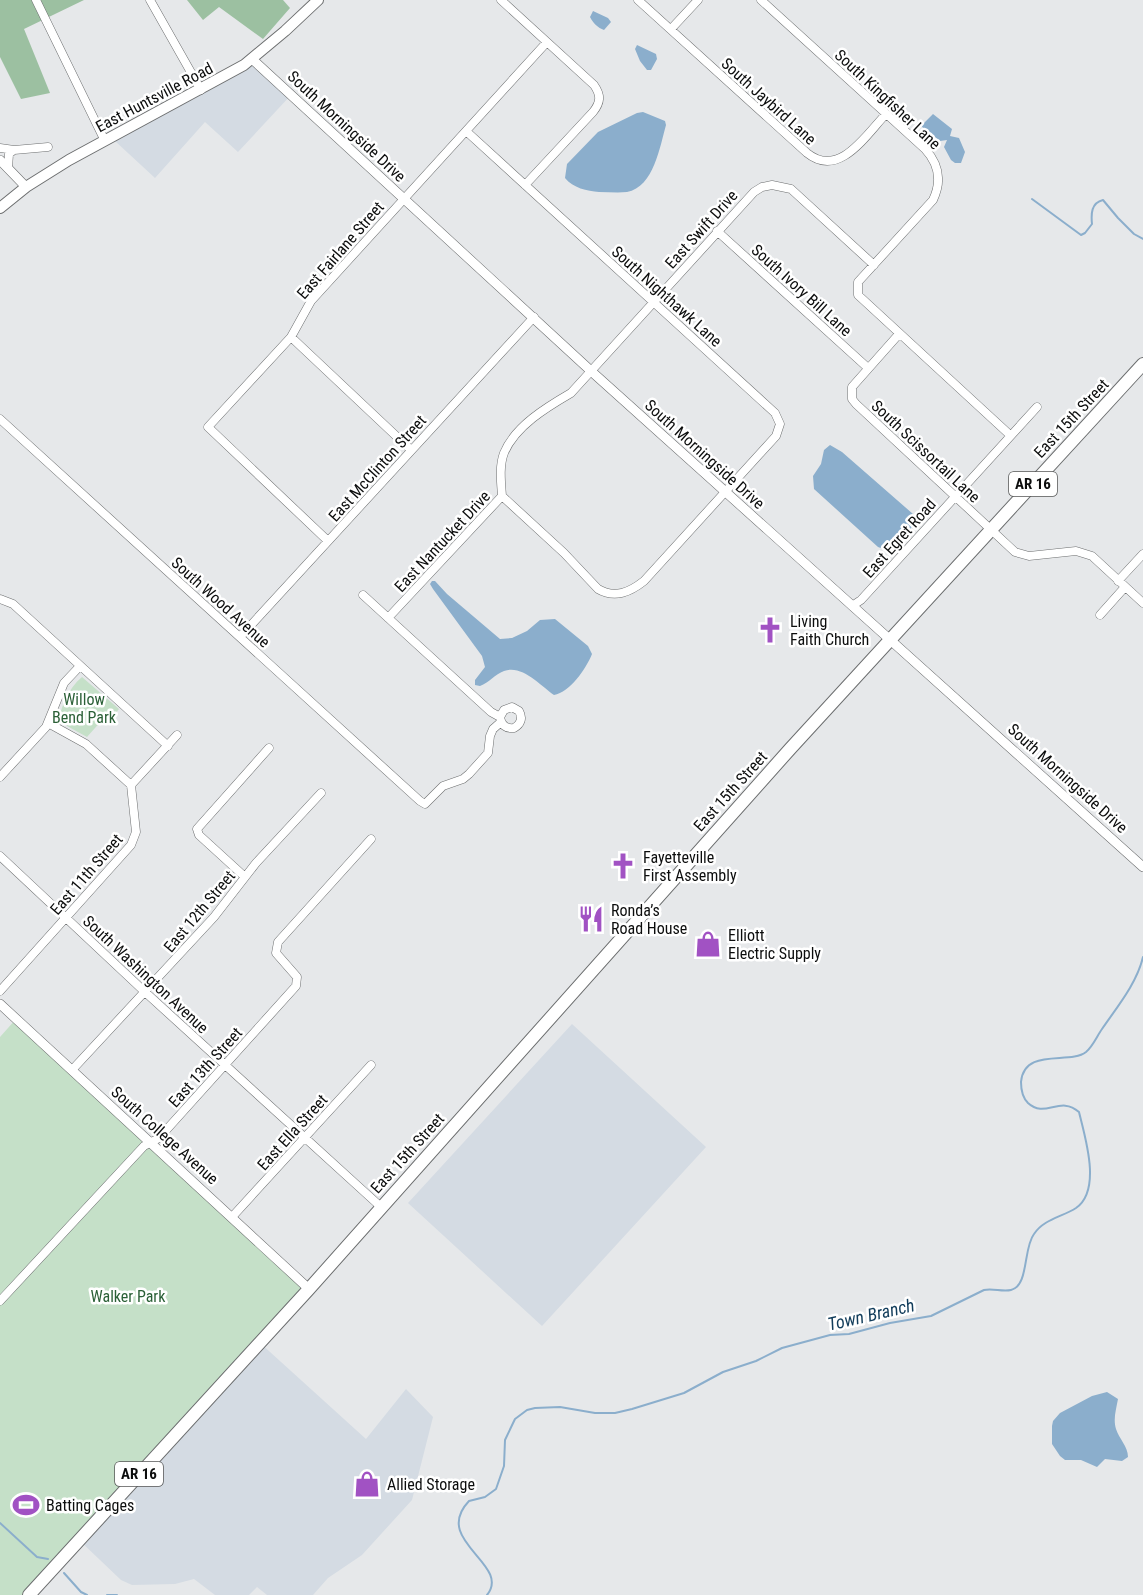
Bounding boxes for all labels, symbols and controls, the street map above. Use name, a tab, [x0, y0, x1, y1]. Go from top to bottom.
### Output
street label: South Kingfisher Lane	[831, 45, 944, 153]
street label: South Jaybird Lane	[718, 54, 820, 149]
street label: East Huntsville Road	[92, 59, 216, 136]
street label: South Morningside Drive	[284, 67, 410, 186]
street label: East Swift Drive	[661, 186, 742, 273]
street label: East Fairlane Street	[293, 198, 388, 303]
street label: South Ivory Bill Lane	[748, 240, 856, 340]
street label: South Nighthawk Lane	[608, 242, 726, 351]
street label: East 15th Street	[1030, 375, 1113, 462]
street label: South Morningside Drive	[641, 396, 768, 513]
street label: South Scissortail Lane	[867, 396, 984, 507]
street label: East McClinton Street	[325, 411, 430, 525]
road number: AR 16	[1009, 472, 1057, 496]
street label: East Nantucket Drive	[391, 487, 494, 596]
street label: East Egret Road	[859, 495, 940, 582]
street label: South Wood Avenue	[168, 553, 274, 652]
place label: Living Faith Church	[790, 612, 869, 649]
church icon: Living Faith Church	[755, 615, 785, 645]
park label: Willow Bend Park	[52, 690, 117, 727]
street label: South Morningside Drive	[1004, 720, 1131, 837]
street label: East 15th Street	[690, 747, 771, 835]
street label: East 11th Street	[46, 830, 127, 919]
place label: Fayetteville First Assembly	[643, 848, 737, 885]
church icon: Fayetteville First Assembly	[608, 851, 638, 881]
street label: East 12th Street	[160, 866, 239, 956]
place label: Ronda’s Road House	[611, 901, 687, 938]
restaurant icon: Ronda’s Road House	[576, 904, 606, 934]
street label: South Washington Avenue	[79, 911, 212, 1037]
place label: Elliott Electric Supply	[728, 926, 821, 963]
shop icon: Elliott Electric Supply	[693, 929, 723, 959]
street label: East 13th Street	[165, 1023, 246, 1111]
street label: South College Avenue	[107, 1082, 222, 1188]
street label: East Ella Street	[253, 1090, 332, 1174]
street label: East 15th Street	[367, 1109, 448, 1197]
park label: Walker Park	[91, 1287, 166, 1306]
water label: Town Branch	[825, 1294, 916, 1335]
road number: AR 16	[115, 1462, 163, 1486]
shop icon: Allied Storage	[352, 1469, 382, 1499]
place label: Allied Storage	[387, 1475, 475, 1494]
sports icon: Batting Cages	[11, 1490, 41, 1520]
place label: Batting Cages	[46, 1496, 134, 1515]

